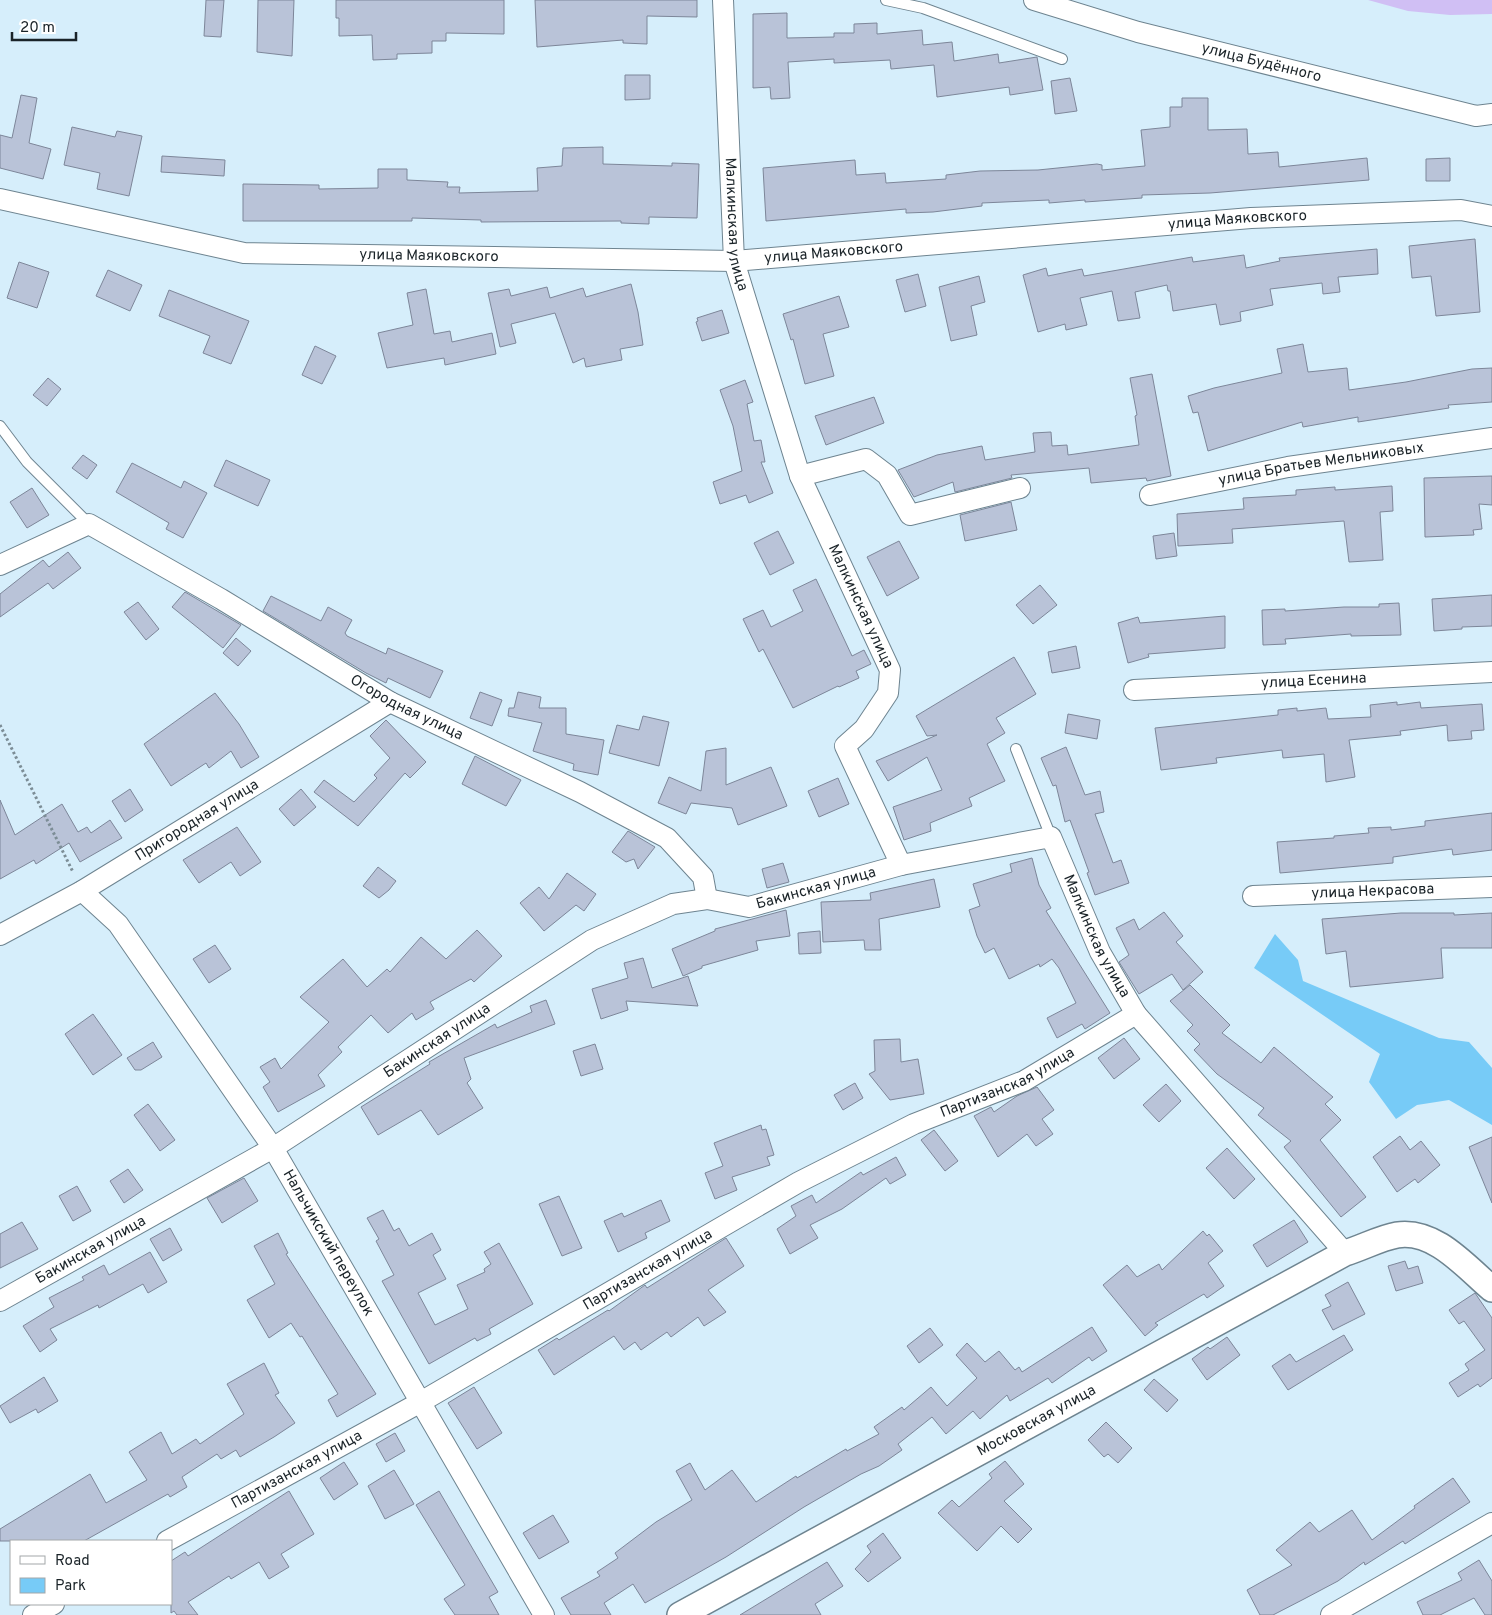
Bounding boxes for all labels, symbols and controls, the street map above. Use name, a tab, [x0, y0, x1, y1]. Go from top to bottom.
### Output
scale bar	[12, 10, 76, 42]
text: 20 m	[20, 19, 55, 38]
street label: улица Будённого	[1199, 39, 1323, 87]
street label: Малкинская улица	[720, 157, 752, 294]
street label: улица Маяковского	[1167, 206, 1307, 234]
street label: улица Маяковского	[763, 237, 904, 268]
street label: улица Маяковского	[359, 245, 499, 267]
street label: улица Братьев Мельниковых	[1217, 438, 1425, 490]
street label: Малкинская улица	[824, 541, 897, 672]
street label: улица Есенина	[1261, 669, 1367, 693]
street label: Огородная улица	[346, 670, 466, 745]
street label: Пригородная улица	[132, 775, 262, 866]
street label: Бакинская улица	[754, 863, 878, 914]
street label: Малкинская улица	[1059, 872, 1134, 1001]
street label: улица Некрасова	[1311, 880, 1435, 903]
street label: Бакинская улица	[380, 999, 494, 1083]
street label: Партизанская улица	[938, 1043, 1078, 1122]
street label: Нальчикский переулок	[278, 1166, 378, 1320]
street label: Бакинская улица	[32, 1212, 149, 1289]
street label: Партизанская улица	[580, 1225, 716, 1315]
street label: Московская улица	[974, 1381, 1099, 1461]
street label: Партизанская улица	[228, 1426, 366, 1513]
legend	[10, 1540, 172, 1605]
text: Road	[55, 1552, 90, 1571]
text: Park	[55, 1577, 86, 1596]

